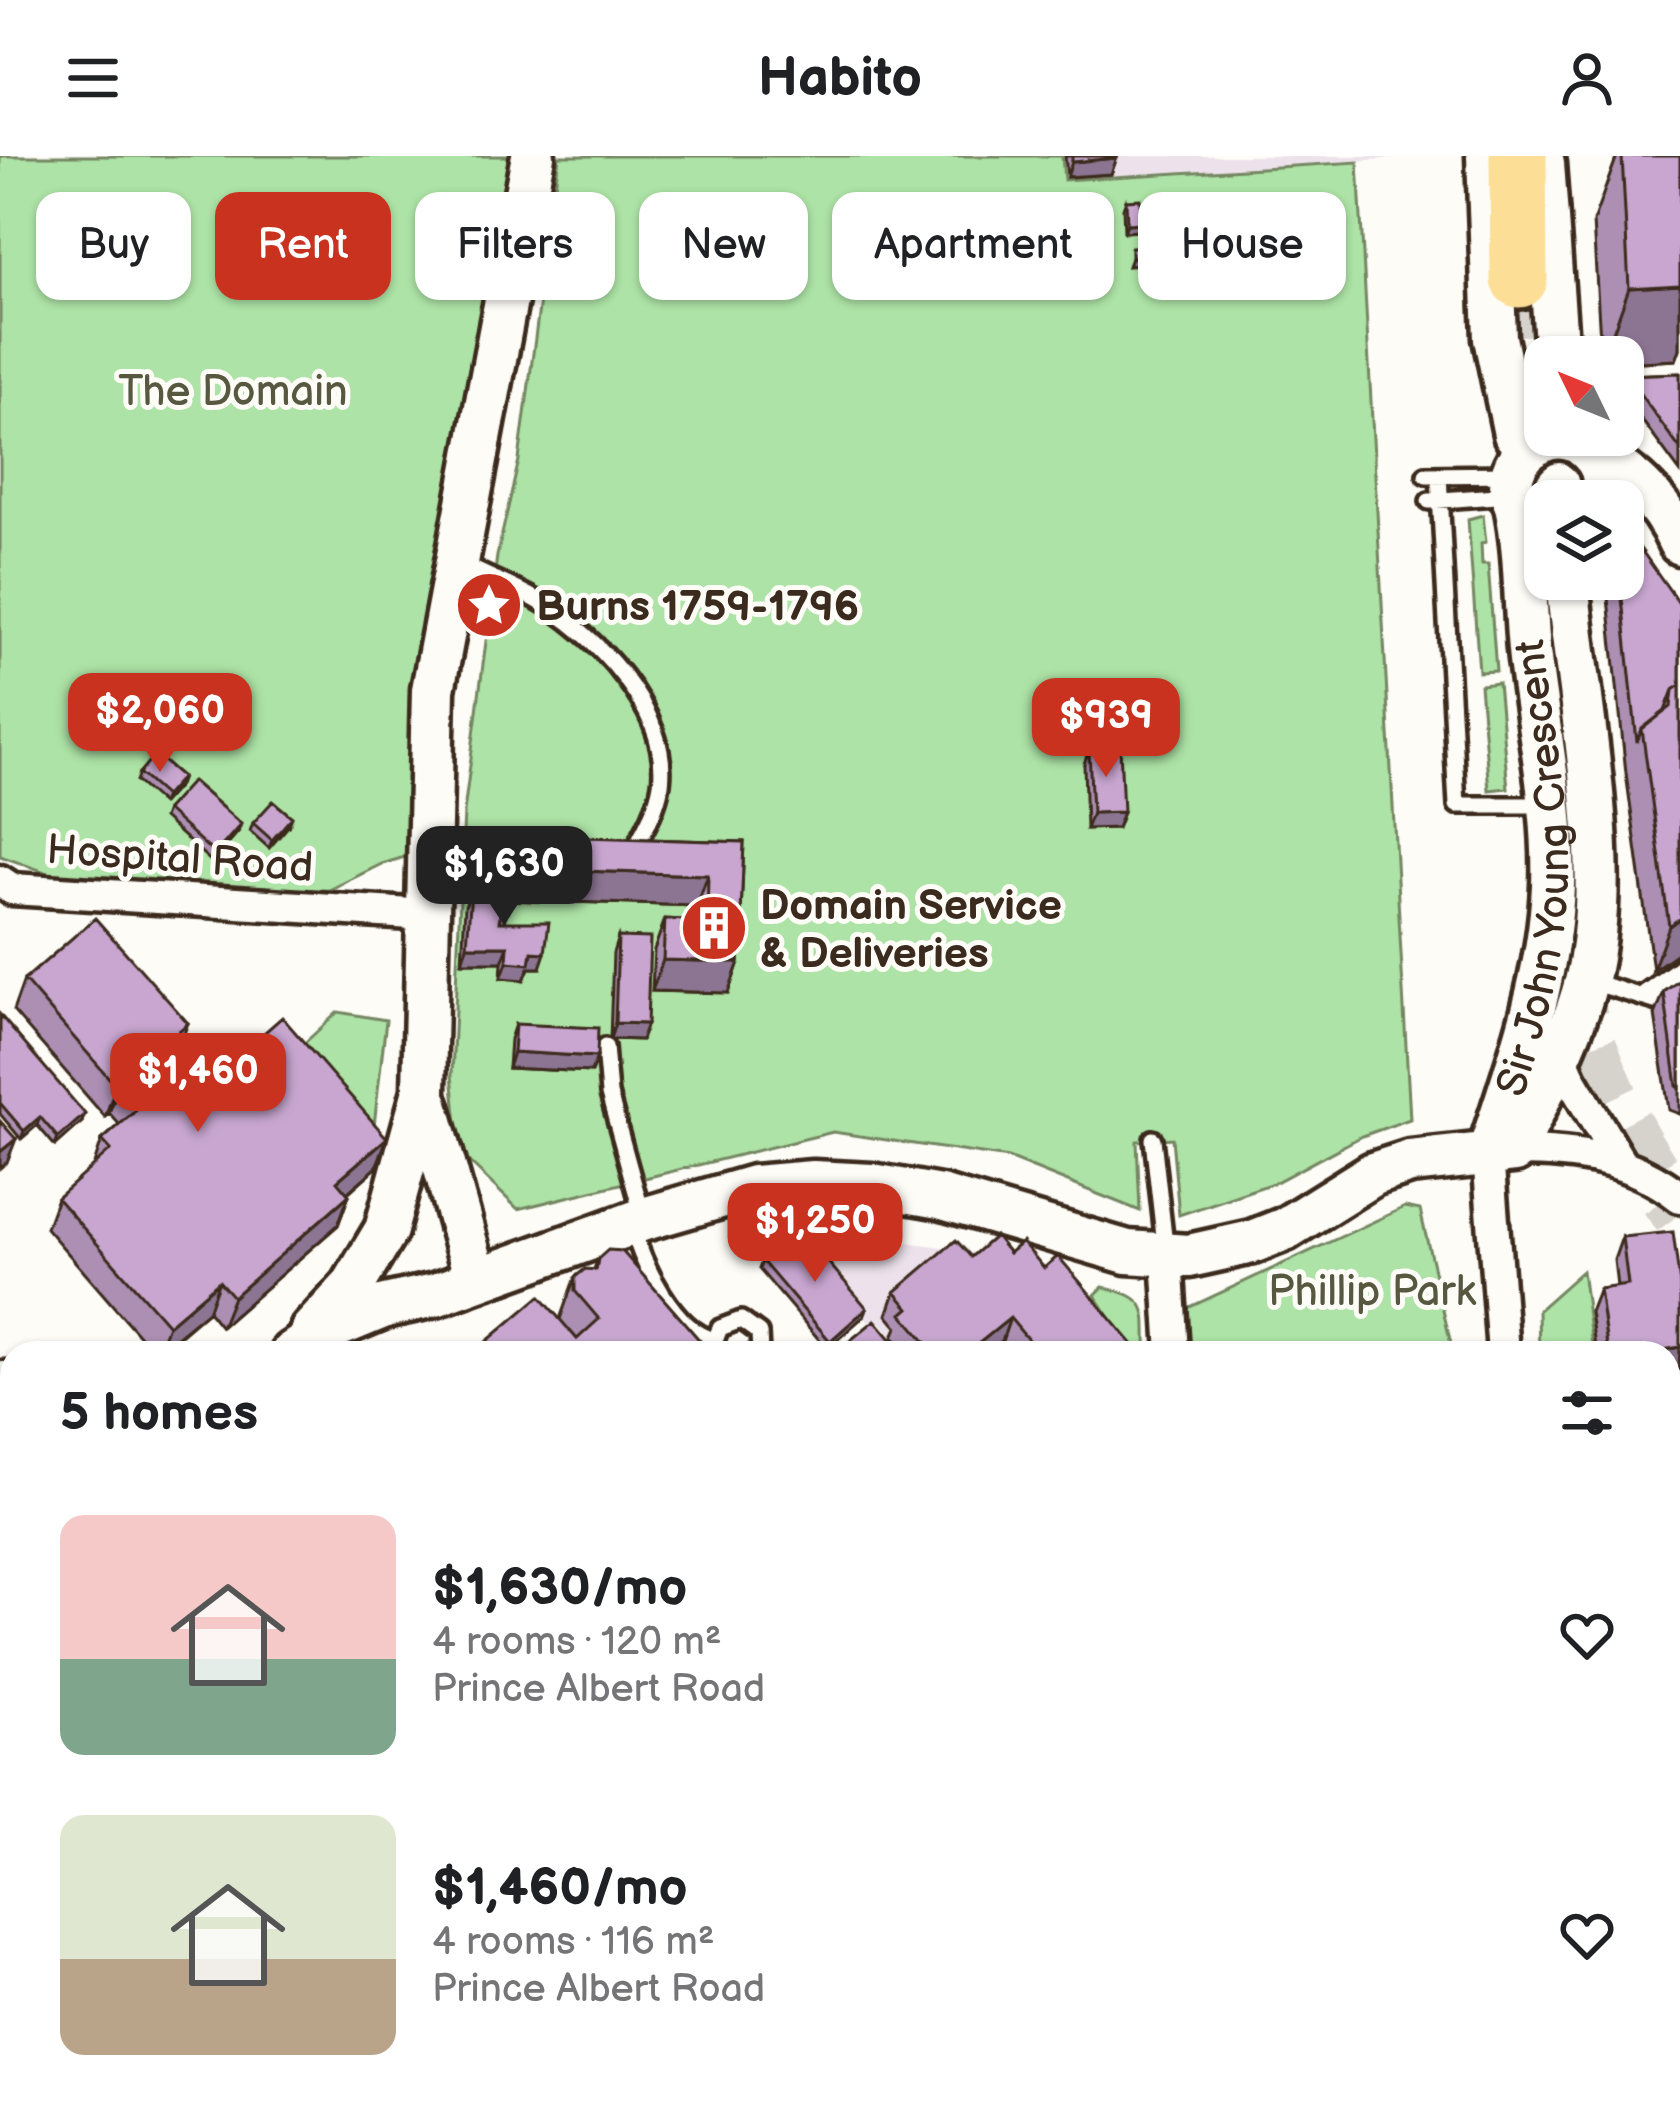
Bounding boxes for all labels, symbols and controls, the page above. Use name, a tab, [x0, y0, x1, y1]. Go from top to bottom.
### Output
icon: menu	[60, 45, 126, 111]
icon: person	[1554, 45, 1620, 111]
text: Habito	[758, 46, 922, 111]
chip: Buy	[36, 192, 191, 300]
chip: Rent	[215, 192, 391, 300]
chip: Filters	[415, 192, 615, 300]
chip: New	[639, 192, 808, 300]
chip: Apartment	[832, 192, 1114, 300]
chip: House	[1138, 192, 1346, 300]
north arrow	[1524, 336, 1644, 456]
map controls	[1524, 336, 1644, 600]
park label: The Domain	[118, 367, 348, 418]
button: layers	[1524, 480, 1644, 600]
place icon: Burns 1759-1796	[454, 570, 524, 640]
place label: Burns 1759-1796	[536, 582, 859, 633]
street label: Sir John Young Crescent	[1486, 637, 1581, 1103]
pin: $2,060	[62, 673, 258, 775]
pin: $939	[1035, 678, 1177, 780]
text: $2,060	[95, 688, 225, 735]
text: $939	[1059, 693, 1153, 740]
street label: Hospital Road	[45, 825, 315, 894]
pin: $1,630	[406, 826, 602, 928]
text: $1,630	[443, 841, 565, 888]
place label: Domain Service & Deliveries	[760, 881, 1062, 980]
building icon: Domain Service & Deliveries	[679, 893, 749, 963]
pin: $1,460	[100, 1033, 296, 1135]
text: $1,460	[137, 1048, 259, 1095]
pin: $1,250	[717, 1183, 913, 1285]
text: $1,250	[755, 1198, 875, 1245]
park label: Phillip Park	[1268, 1267, 1476, 1318]
icon: filters	[1554, 1380, 1620, 1446]
text: 5 homes	[60, 1383, 258, 1444]
text: $1,630/mo	[432, 1558, 687, 1619]
icon: home	[156, 1563, 300, 1707]
icon: heart	[1554, 1602, 1620, 1668]
text: 4 rooms · 120 m²	[432, 1619, 722, 1666]
text: Prince Albert Road	[432, 1666, 765, 1713]
text: $1,460/mo	[432, 1858, 688, 1919]
icon: home	[156, 1863, 300, 2007]
icon: heart	[1554, 1902, 1620, 1968]
text: 4 rooms · 116 m²	[432, 1919, 715, 1966]
text: Prince Albert Road	[432, 1966, 765, 2013]

